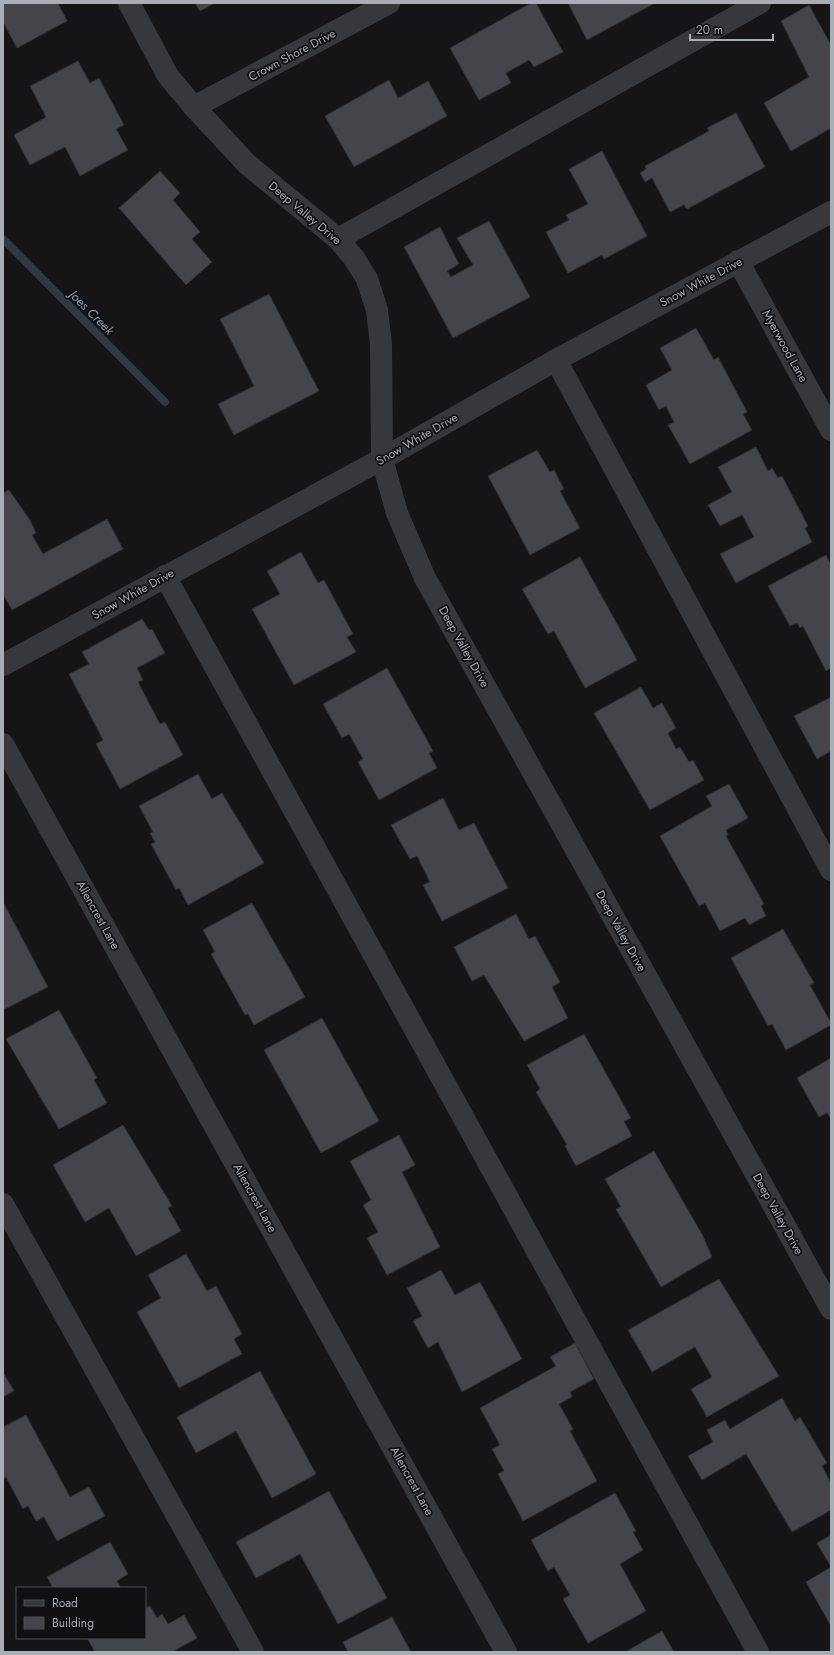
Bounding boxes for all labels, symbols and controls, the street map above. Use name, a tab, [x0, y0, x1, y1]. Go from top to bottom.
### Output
scale bar	[690, 16, 773, 42]
text: 20 m	[696, 21, 723, 39]
street label: Crown Shore Drive	[245, 24, 339, 86]
street label: Deep Valley Drive	[265, 177, 345, 249]
street label: Snow White Drive	[656, 253, 746, 311]
water label: Joes Creek	[63, 283, 119, 339]
street label: Myerwood Lane	[758, 306, 812, 386]
street label: Snow White Drive	[373, 408, 461, 470]
street label: Snow White Drive	[89, 564, 177, 624]
street label: Deep Valley Drive	[434, 603, 494, 691]
street label: Allencrest Lane	[72, 877, 124, 953]
street label: Deep Valley Drive	[591, 887, 651, 975]
street label: Allencrest Lane	[229, 1160, 281, 1236]
street label: Deep Valley Drive	[748, 1170, 808, 1258]
street label: Allencrest Lane	[386, 1443, 438, 1519]
legend	[16, 1587, 146, 1639]
text: Road	[52, 1594, 78, 1612]
text: Building	[52, 1614, 94, 1632]

